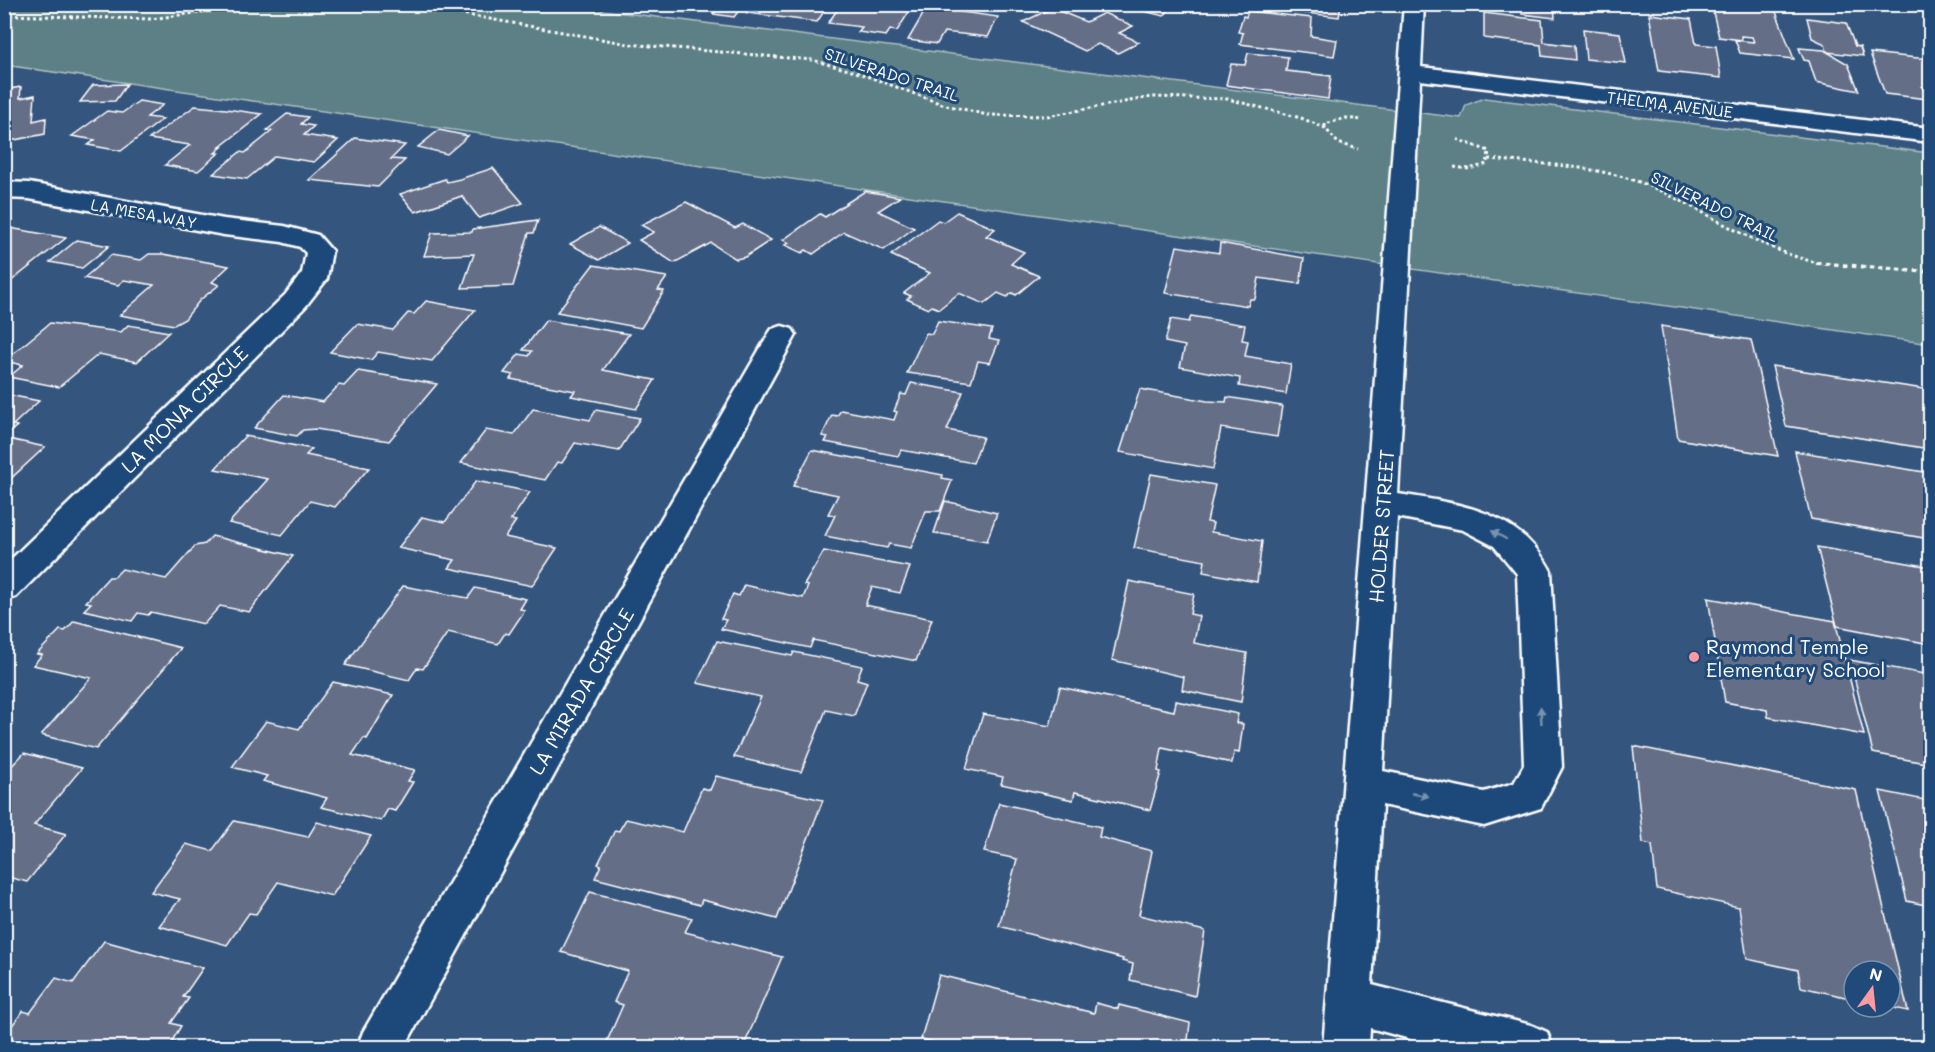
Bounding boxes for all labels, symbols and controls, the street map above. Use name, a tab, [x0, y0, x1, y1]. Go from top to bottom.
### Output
street label: SILVERADO TRAIL	[822, 42, 962, 106]
street label: THELMA AVENUE	[1606, 86, 1734, 122]
street label: SILVERADO TRAIL	[1648, 166, 1783, 246]
street label: LA MESA WAY	[89, 193, 199, 233]
street label: LA MONA CIRCLE	[115, 340, 253, 478]
street label: HOLDER STREET	[1363, 448, 1399, 604]
one-way arrow	[1491, 529, 1507, 540]
street label: LA MIRADA CIRCLE	[523, 603, 639, 779]
place label: Raymond Temple Elementary School	[1706, 633, 1885, 682]
marker: Raymond Temple Elementary School	[1687, 650, 1701, 664]
one-way arrow	[1536, 705, 1545, 724]
one-way arrow	[1411, 791, 1430, 800]
north arrow	[1842, 959, 1902, 1019]
text: N	[1867, 962, 1885, 986]

